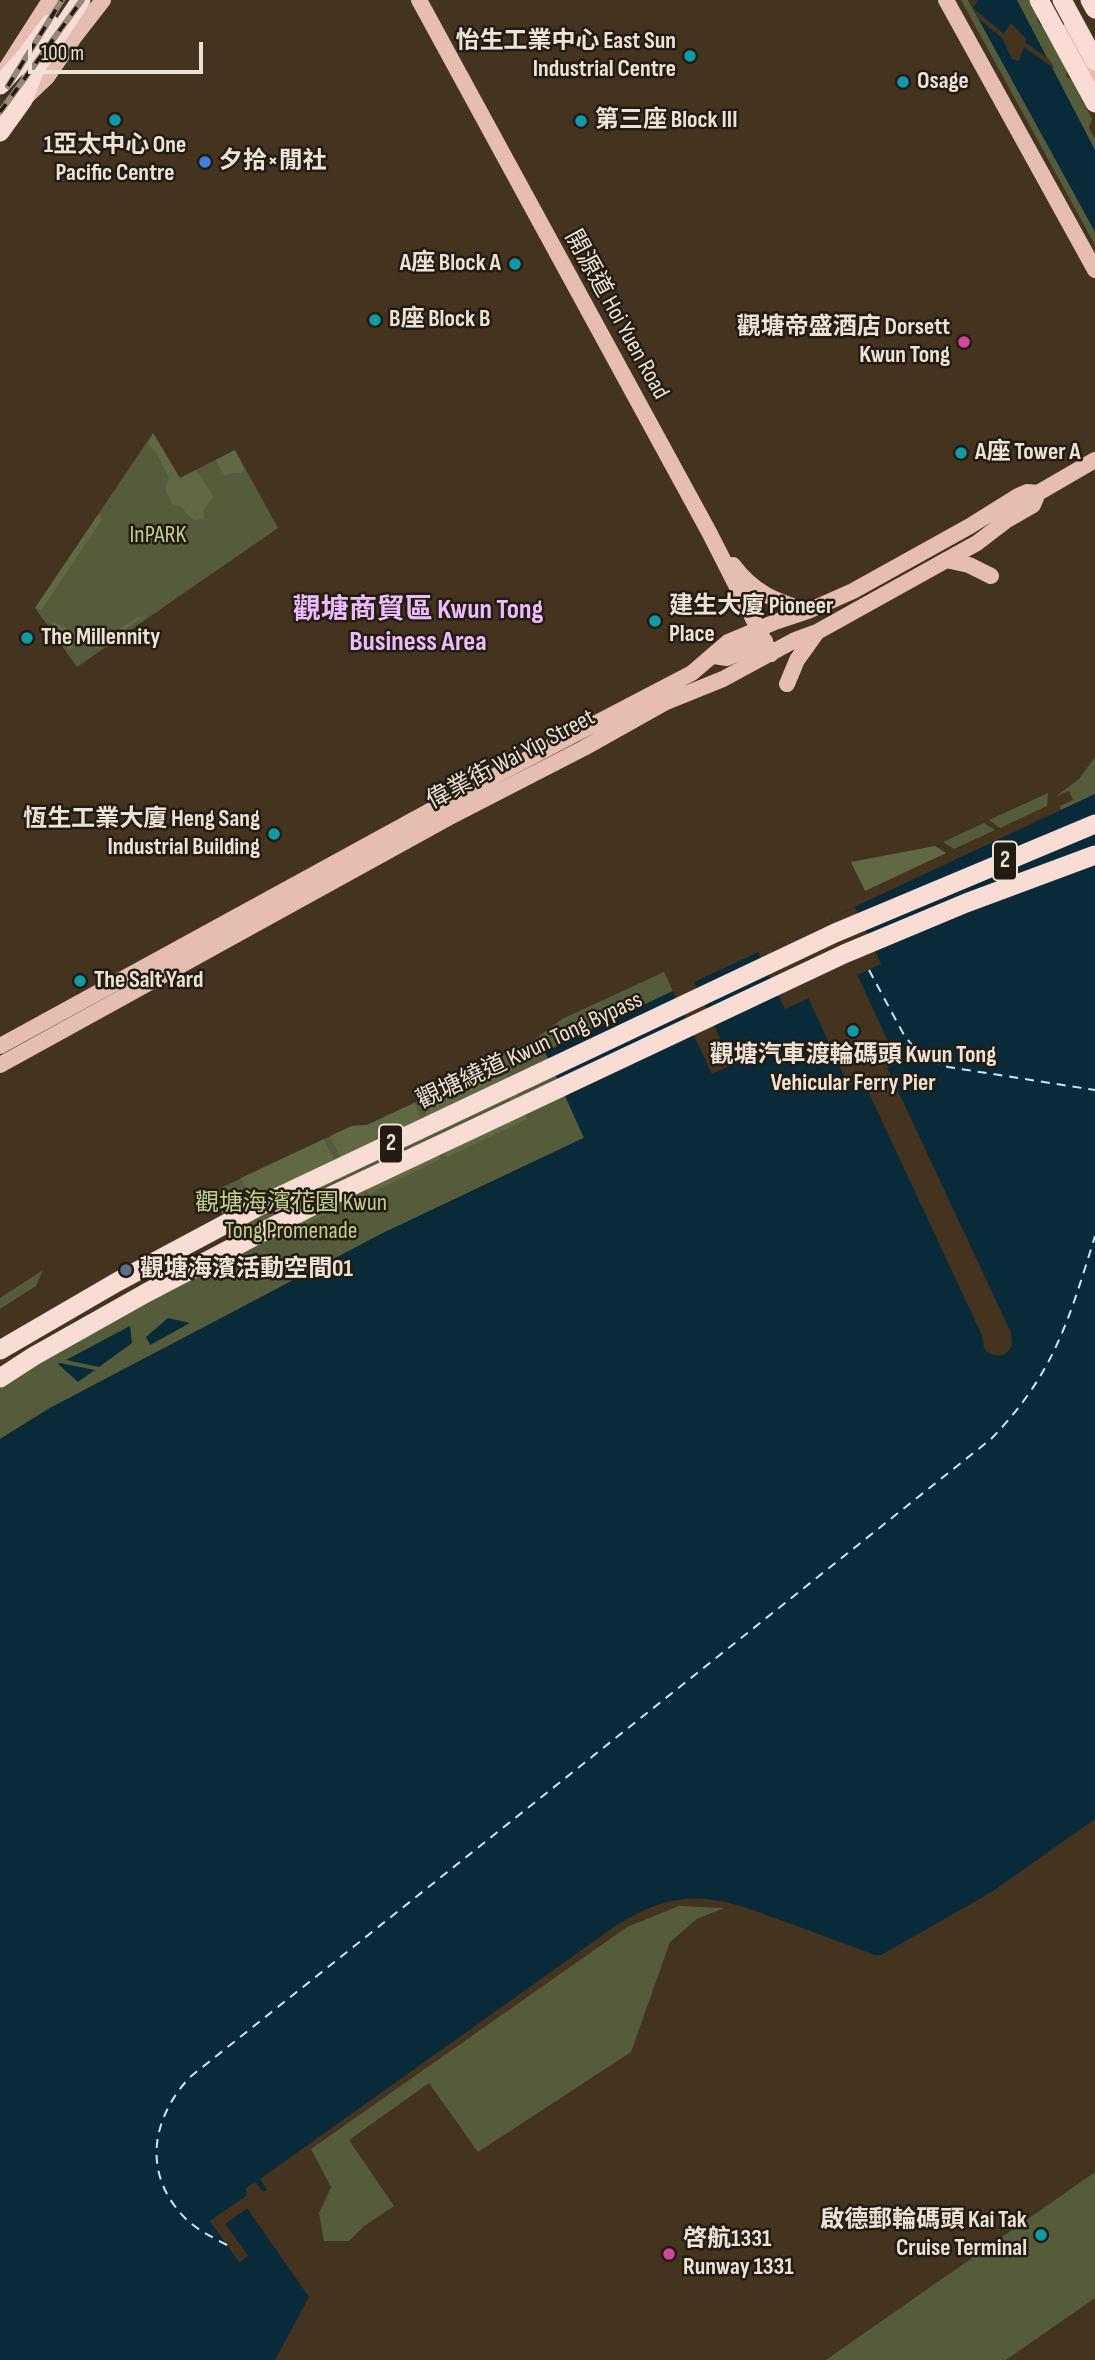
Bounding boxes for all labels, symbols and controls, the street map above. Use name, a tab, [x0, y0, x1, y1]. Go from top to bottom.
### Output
scale bar	[32, 28, 206, 72]
place label: 怡生工業中心 East Sun Industrial Centre	[455, 28, 676, 84]
text: 100 m	[41, 41, 84, 66]
marker: 怡生工業中心 East Sun Industrial Centre	[682, 48, 698, 64]
place label: Osage	[917, 68, 969, 96]
marker: Osage	[895, 74, 911, 90]
place label: 第三座 Block III	[595, 107, 737, 135]
marker: 1亞太中心 One Pacific Centre	[107, 112, 123, 128]
marker: 第三座 Block III	[573, 113, 589, 129]
place label: 1亞太中心 One Pacific Centre	[44, 132, 186, 188]
place label: 夕拾×閒社	[219, 148, 327, 176]
marker: 夕拾×閒社	[197, 154, 213, 170]
street label: 開源道 Hoi Yuen Road	[558, 225, 674, 405]
place label: A座 Block A	[400, 250, 501, 278]
marker: A座 Block A	[507, 256, 523, 272]
place label: B座 Block B	[389, 306, 490, 334]
marker: B座 Block B	[367, 312, 383, 328]
place label: 觀塘帝盛酒店 Dorsett Kwun Tong	[737, 314, 950, 370]
marker: 觀塘帝盛酒店 Dorsett Kwun Tong	[956, 334, 972, 350]
place label: A座 Tower A	[975, 439, 1081, 467]
marker: A座 Tower A	[953, 445, 969, 461]
park label: InPARK	[130, 522, 186, 550]
place label: 建生大廈 Pioneer Place	[669, 593, 834, 649]
district label: 觀塘商貿區 Kwun Tong Business Area	[293, 594, 543, 660]
marker: 建生大廈 Pioneer Place	[647, 613, 663, 629]
place label: The Millennity	[41, 624, 160, 652]
marker: The Millennity	[19, 630, 35, 646]
street label: 偉業街 Wai Yip Street	[422, 704, 600, 816]
place label: 恆生工業大廈 Heng Sang Industrial Building	[23, 806, 260, 862]
marker: 恆生工業大廈 Heng Sang Industrial Building	[266, 826, 282, 842]
road number: 2	[993, 842, 1017, 880]
place label: The Salt Yard	[94, 967, 203, 995]
marker: The Salt Yard	[72, 973, 88, 989]
street label: 觀塘繞道 Kwun Tong Bypass	[413, 986, 647, 1116]
marker: 觀塘汽車渡輪碼頭 Kwun Tong Vehicular Ferry Pier	[845, 1023, 861, 1039]
place label: 觀塘汽車渡輪碼頭 Kwun Tong Vehicular Ferry Pier	[710, 1042, 996, 1098]
road number: 2	[379, 1124, 403, 1163]
park label: 觀塘海濱花園 Kwun Tong Promenade	[195, 1190, 387, 1246]
place label: 觀塘海濱活動空間01	[140, 1256, 353, 1284]
marker: 觀塘海濱活動空間01	[118, 1262, 134, 1278]
place label: 啟德郵輪碼頭 Kai Tak Cruise Terminal	[820, 2207, 1027, 2263]
place label: 啓航1331 Runway 1331	[683, 2226, 794, 2282]
marker: 啟德郵輪碼頭 Kai Tak Cruise Terminal	[1033, 2227, 1049, 2243]
marker: 啓航1331 Runway 1331	[661, 2246, 677, 2262]

